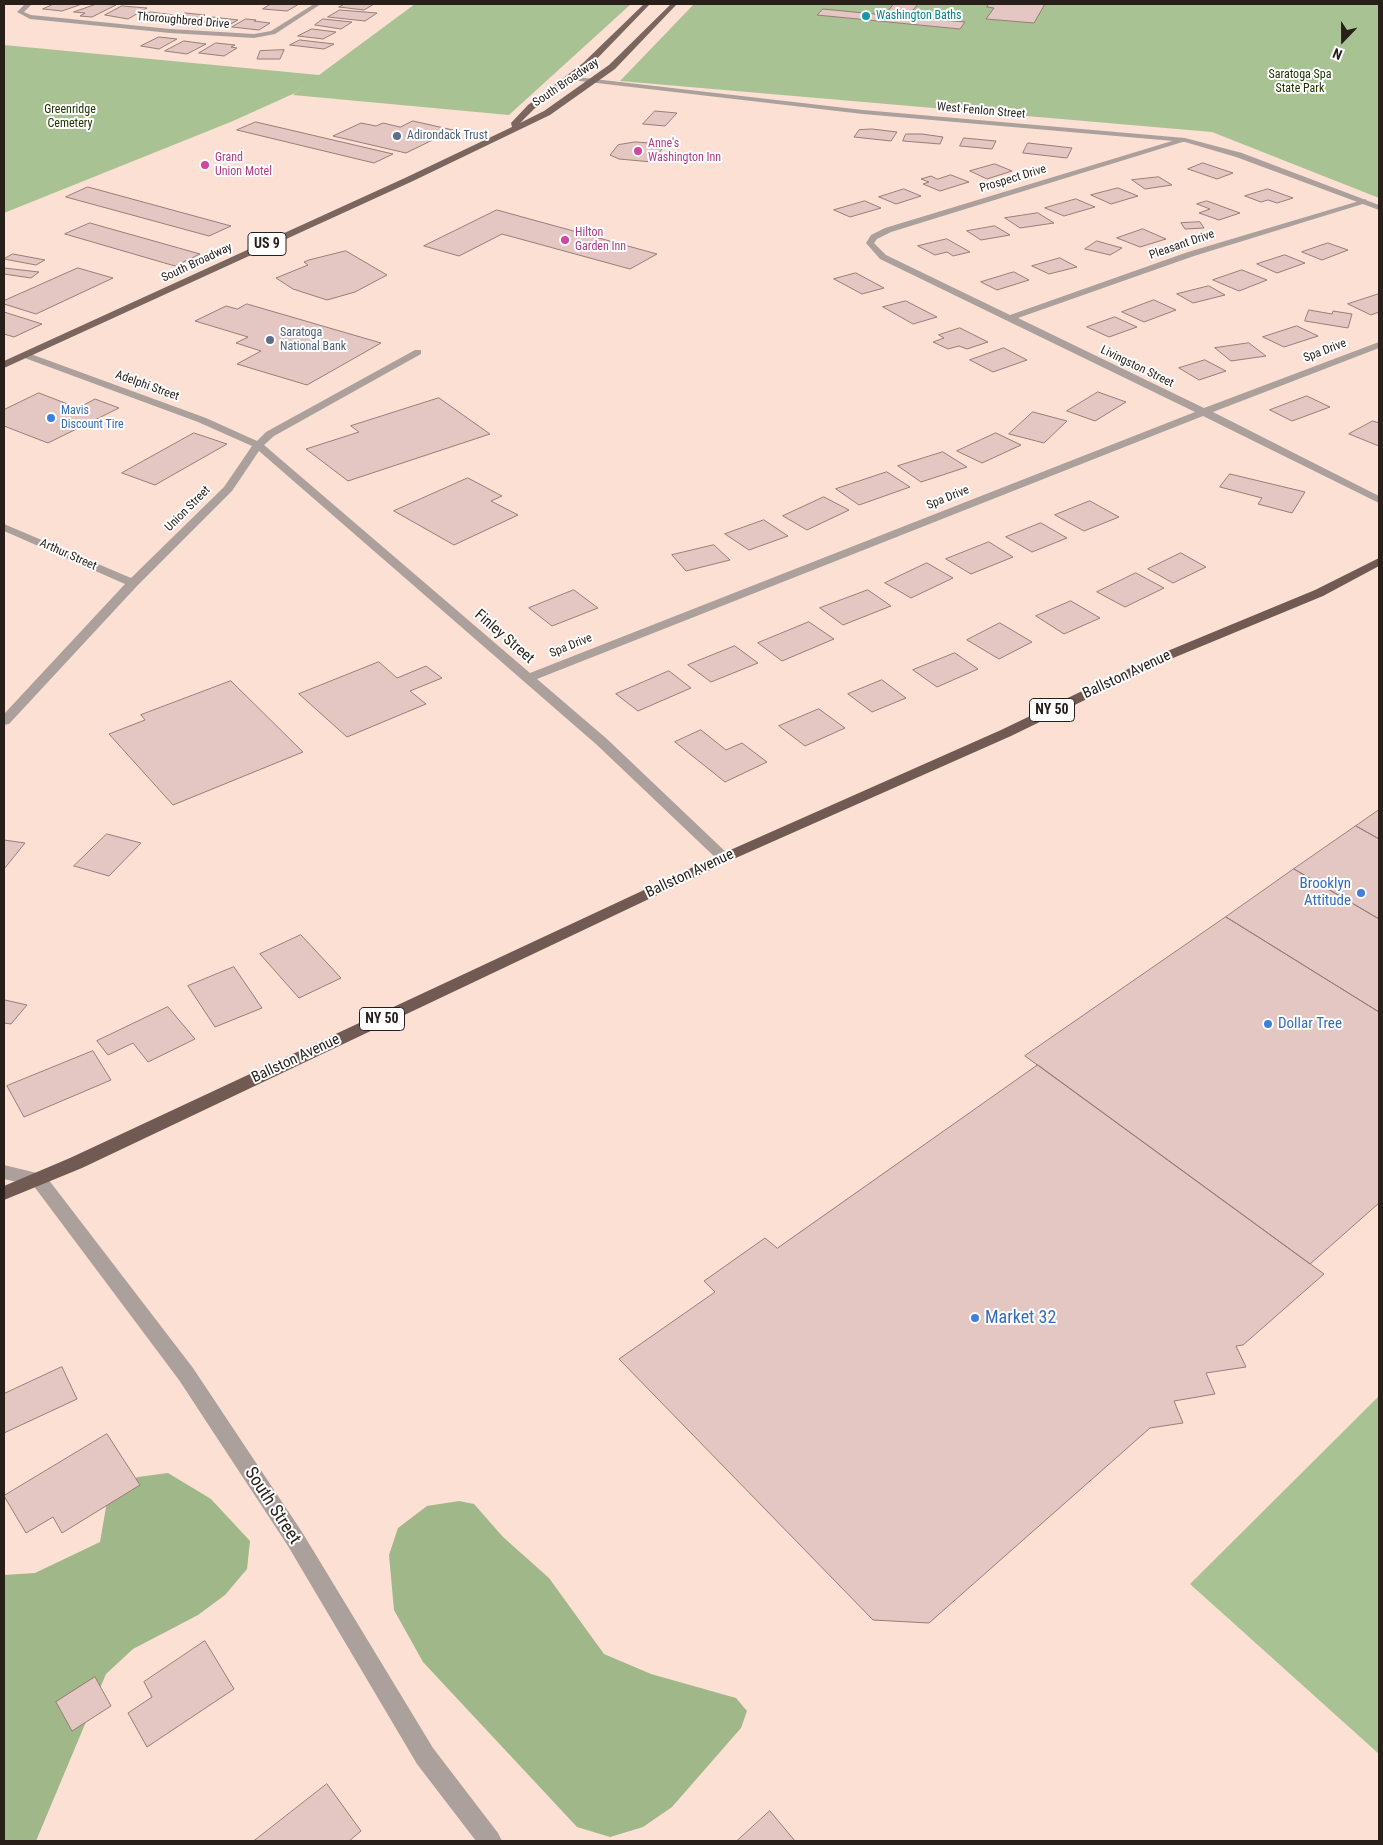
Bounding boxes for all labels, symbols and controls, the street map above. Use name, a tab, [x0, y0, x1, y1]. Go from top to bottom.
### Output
place label: Washington Baths	[876, 9, 962, 23]
street label: Thoroughbred Drive	[136, 10, 230, 32]
marker: Washington Baths	[860, 10, 872, 22]
north arrow	[1318, 15, 1368, 65]
text: N	[1330, 45, 1344, 63]
street label: South Broadway	[530, 56, 602, 110]
park label: Saratoga Spa State Park	[1269, 68, 1331, 96]
street label: West Fenlon Street	[936, 100, 1026, 122]
park label: Greenridge Cemetery	[44, 103, 96, 131]
place label: Adirondack Trust	[407, 129, 488, 143]
marker: Adirondack Trust	[391, 130, 403, 142]
place label: Anne's Washington Inn	[648, 137, 721, 165]
marker: Anne's Washington Inn	[632, 145, 644, 157]
place label: Grand Union Motel	[215, 151, 272, 179]
marker: Grand Union Motel	[199, 159, 211, 171]
street label: Prospect Drive	[978, 162, 1048, 196]
place label: Hilton Garden Inn	[575, 226, 626, 254]
street label: Pleasant Drive	[1147, 227, 1217, 263]
road number: US 9	[248, 232, 286, 255]
marker: Hilton Garden Inn	[559, 234, 571, 246]
street label: South Broadway	[159, 240, 235, 286]
place label: Saratoga National Bank	[280, 326, 346, 354]
marker: Saratoga National Bank	[264, 334, 276, 346]
street label: Spa Drive	[1302, 336, 1348, 366]
street label: Livingston Street	[1098, 343, 1176, 391]
street label: Adelphi Street	[113, 368, 181, 404]
place label: Mavis Discount Tire	[61, 404, 124, 432]
marker: Mavis Discount Tire	[45, 412, 57, 424]
street label: Union Street	[162, 483, 214, 535]
street label: Spa Drive	[925, 483, 971, 513]
street label: Arthur Street	[37, 536, 99, 574]
street label: Finley Street	[470, 606, 538, 668]
street label: Spa Drive	[548, 631, 594, 661]
street label: Ballston Avenue	[1080, 647, 1174, 703]
road number: NY 50	[1030, 698, 1074, 722]
street label: Ballston Avenue	[643, 846, 737, 902]
place label: Brooklyn Attitude	[1300, 875, 1351, 910]
marker: Brooklyn Attitude	[1355, 887, 1367, 899]
road number: NY 50	[360, 1008, 404, 1030]
place label: Dollar Tree	[1278, 1015, 1342, 1033]
marker: Dollar Tree	[1262, 1018, 1274, 1030]
street label: Ballston Avenue	[249, 1031, 343, 1087]
place label: Market 32	[985, 1307, 1056, 1329]
marker: Market 32	[969, 1312, 981, 1324]
street label: South Street	[239, 1463, 305, 1549]

